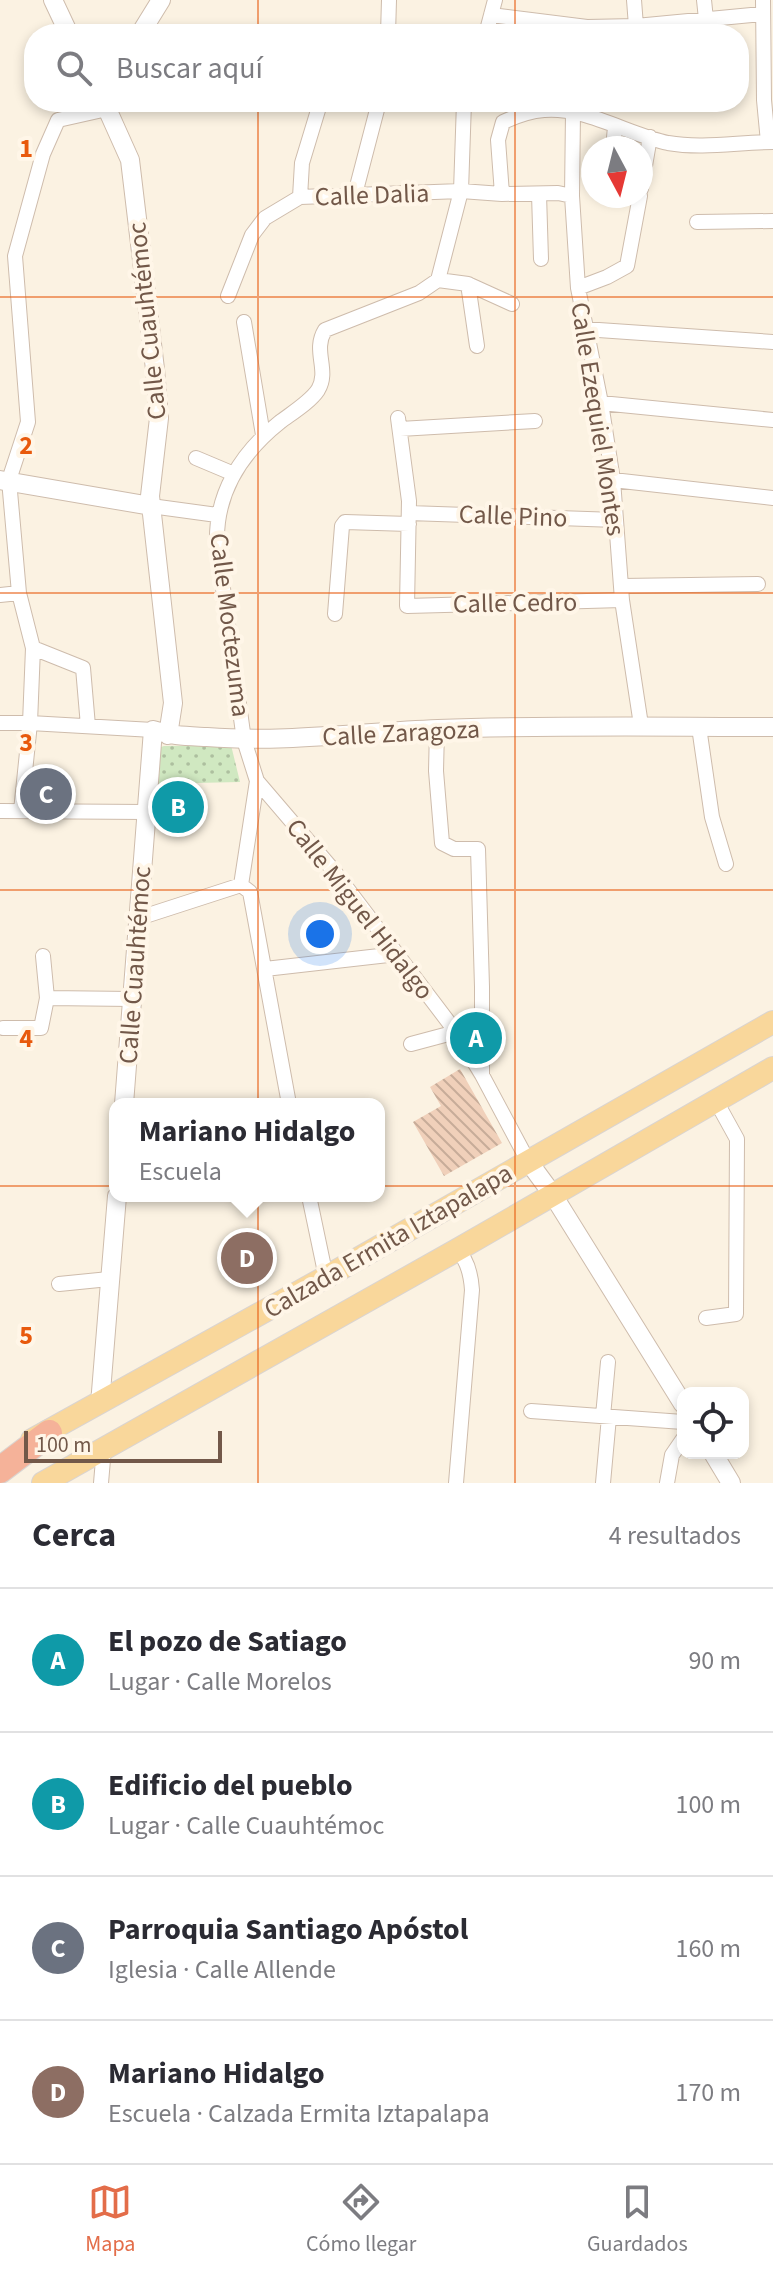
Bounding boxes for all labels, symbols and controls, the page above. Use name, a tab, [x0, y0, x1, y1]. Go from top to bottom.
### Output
search box	[24, 24, 749, 112]
icon: search	[52, 46, 96, 90]
text: Buscar aquí	[116, 47, 263, 90]
text: 1	[19, 130, 33, 167]
north arrow	[581, 136, 653, 208]
street label: Calle Dalia	[314, 175, 430, 215]
street label: Calle Cuauhtémoc	[118, 220, 176, 422]
street label: Calle Ezequiel Montes	[561, 300, 635, 538]
text: 2	[19, 427, 33, 464]
street label: Calle Pino	[458, 496, 568, 536]
street label: Calle Moctezuma	[200, 531, 260, 719]
street label: Calle Cedro	[453, 583, 577, 623]
street label: Calle Zaragoza	[321, 710, 481, 756]
text: 3	[19, 724, 33, 761]
pin: C	[20, 764, 72, 824]
pin: B	[152, 777, 204, 837]
street label: Calle Miguel Hidalgo	[277, 811, 443, 1007]
street label: Calle Cuauhtémoc	[110, 865, 160, 1065]
your location	[300, 914, 340, 954]
pin: A	[450, 1008, 502, 1068]
text: 4	[19, 1020, 33, 1057]
popup	[109, 1098, 385, 1202]
text: Mariano Hidalgo	[139, 1110, 355, 1153]
text: Escuela	[139, 1153, 222, 1190]
street label: Calzada Ermita Iztapalapa	[257, 1155, 519, 1327]
pin: D	[221, 1228, 273, 1288]
text: 5	[19, 1317, 33, 1354]
map controls	[677, 1387, 749, 1459]
button: locate	[677, 1387, 749, 1459]
scale bar	[24, 1427, 222, 1463]
text: 100 m	[36, 1429, 91, 1461]
text: Cerca	[32, 1511, 116, 1560]
text: 4 resultados	[609, 1517, 741, 1554]
text: El pozo de Satiago	[108, 1620, 347, 1663]
text: A	[51, 1642, 65, 1679]
text: 90 m	[688, 1642, 741, 1679]
text: Lugar · Calle Morelos	[108, 1663, 332, 1700]
text: Edificio del pueblo	[108, 1764, 353, 1807]
text: B	[50, 1786, 66, 1823]
text: 100 m	[675, 1786, 741, 1823]
text: Lugar · Calle Cuauhtémoc	[108, 1807, 384, 1844]
text: Parroquia Santiago Apóstol	[108, 1908, 468, 1951]
text: C	[50, 1930, 66, 1967]
text: 160 m	[675, 1930, 741, 1967]
text: Iglesia · Calle Allende	[108, 1951, 336, 1988]
text: Mariano Hidalgo	[108, 2052, 325, 2095]
text: D	[50, 2074, 66, 2111]
text: 170 m	[675, 2074, 741, 2111]
text: Escuela · Calzada Ermita Iztapalapa	[108, 2095, 490, 2132]
tab: Mapa	[85, 2180, 135, 2260]
tab: Cómo llegar	[306, 2180, 416, 2260]
tab: Guardados	[587, 2180, 688, 2260]

